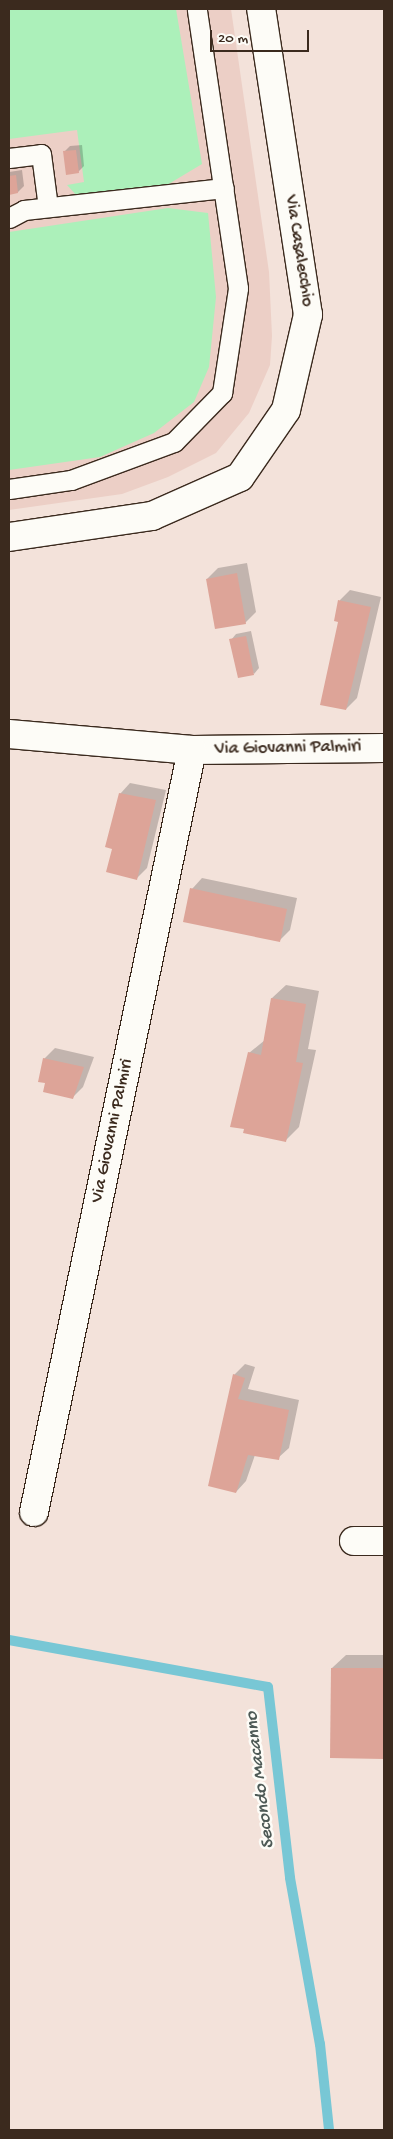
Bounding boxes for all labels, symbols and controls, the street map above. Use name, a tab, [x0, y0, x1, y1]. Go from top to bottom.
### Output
scale bar	[213, 20, 312, 52]
text: 20 m	[218, 30, 248, 48]
street label: Via Casalecchio	[278, 194, 318, 308]
street label: Via Giovanni Palmiri	[214, 737, 362, 761]
street label: Via Giovanni Palmiri	[87, 1057, 139, 1205]
water label: Secondo Macanno	[241, 1710, 281, 1850]

